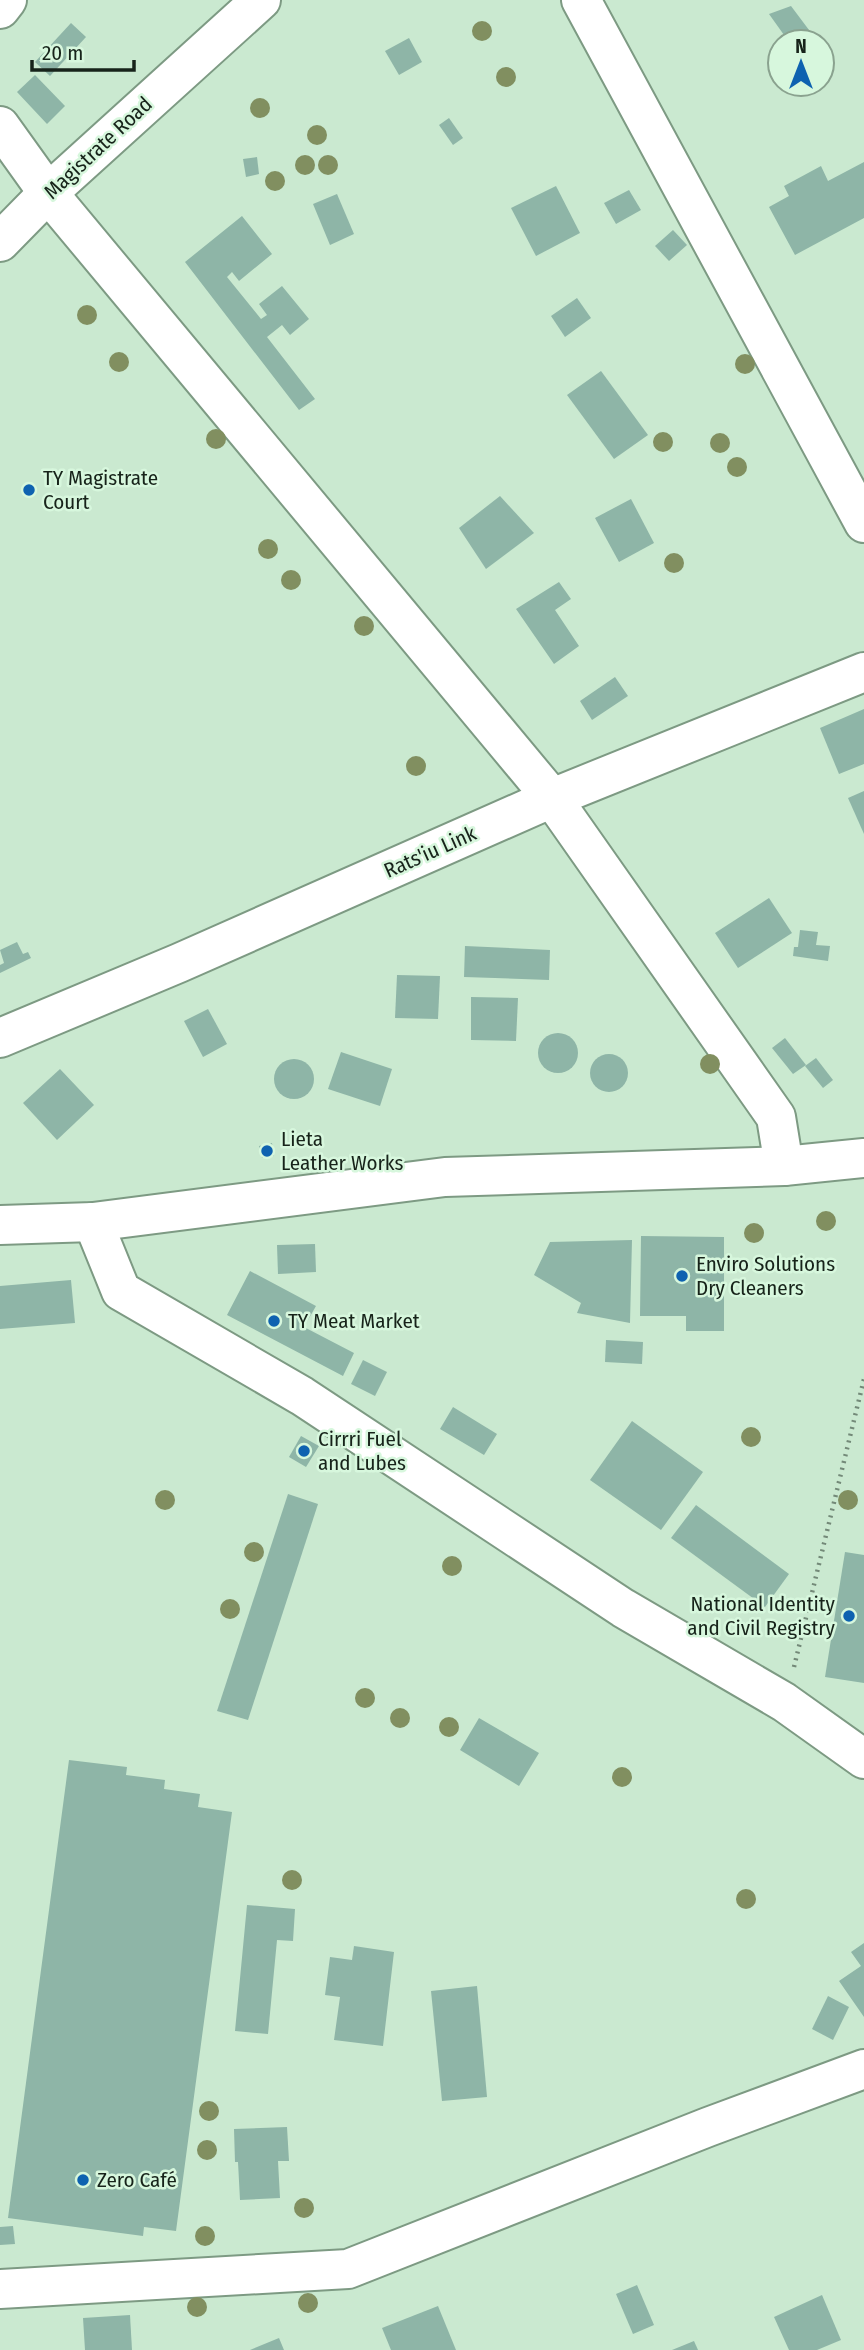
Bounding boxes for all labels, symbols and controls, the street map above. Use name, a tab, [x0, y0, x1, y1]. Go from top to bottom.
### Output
scale bar	[32, 28, 133, 72]
north arrow	[766, 28, 836, 98]
text: N	[795, 35, 807, 58]
text: 20 m	[42, 40, 83, 66]
street label: Magistrate Road	[39, 91, 157, 205]
place label: TY Magistrate Court	[43, 465, 158, 515]
marker: TY Magistrate Court	[21, 482, 37, 498]
street label: Rats'iu Link	[380, 820, 480, 884]
place label: Lieta Leather Works	[281, 1126, 403, 1176]
marker: Lieta Leather Works	[259, 1143, 275, 1159]
place label: Enviro Solutions Dry Cleaners	[696, 1251, 835, 1301]
marker: Enviro Solutions Dry Cleaners	[674, 1268, 690, 1284]
place label: TY Meat Market	[288, 1308, 420, 1334]
marker: TY Meat Market	[266, 1313, 282, 1329]
place label: Cirrri Fuel and Lubes	[318, 1426, 406, 1476]
marker: Cirrri Fuel and Lubes	[296, 1443, 312, 1459]
place label: National Identity and Civil Registry	[687, 1591, 836, 1641]
marker: National Identity and Civil Registry	[841, 1608, 857, 1624]
place label: Zero Café	[97, 2167, 177, 2193]
marker: Zero Café	[75, 2172, 91, 2188]

